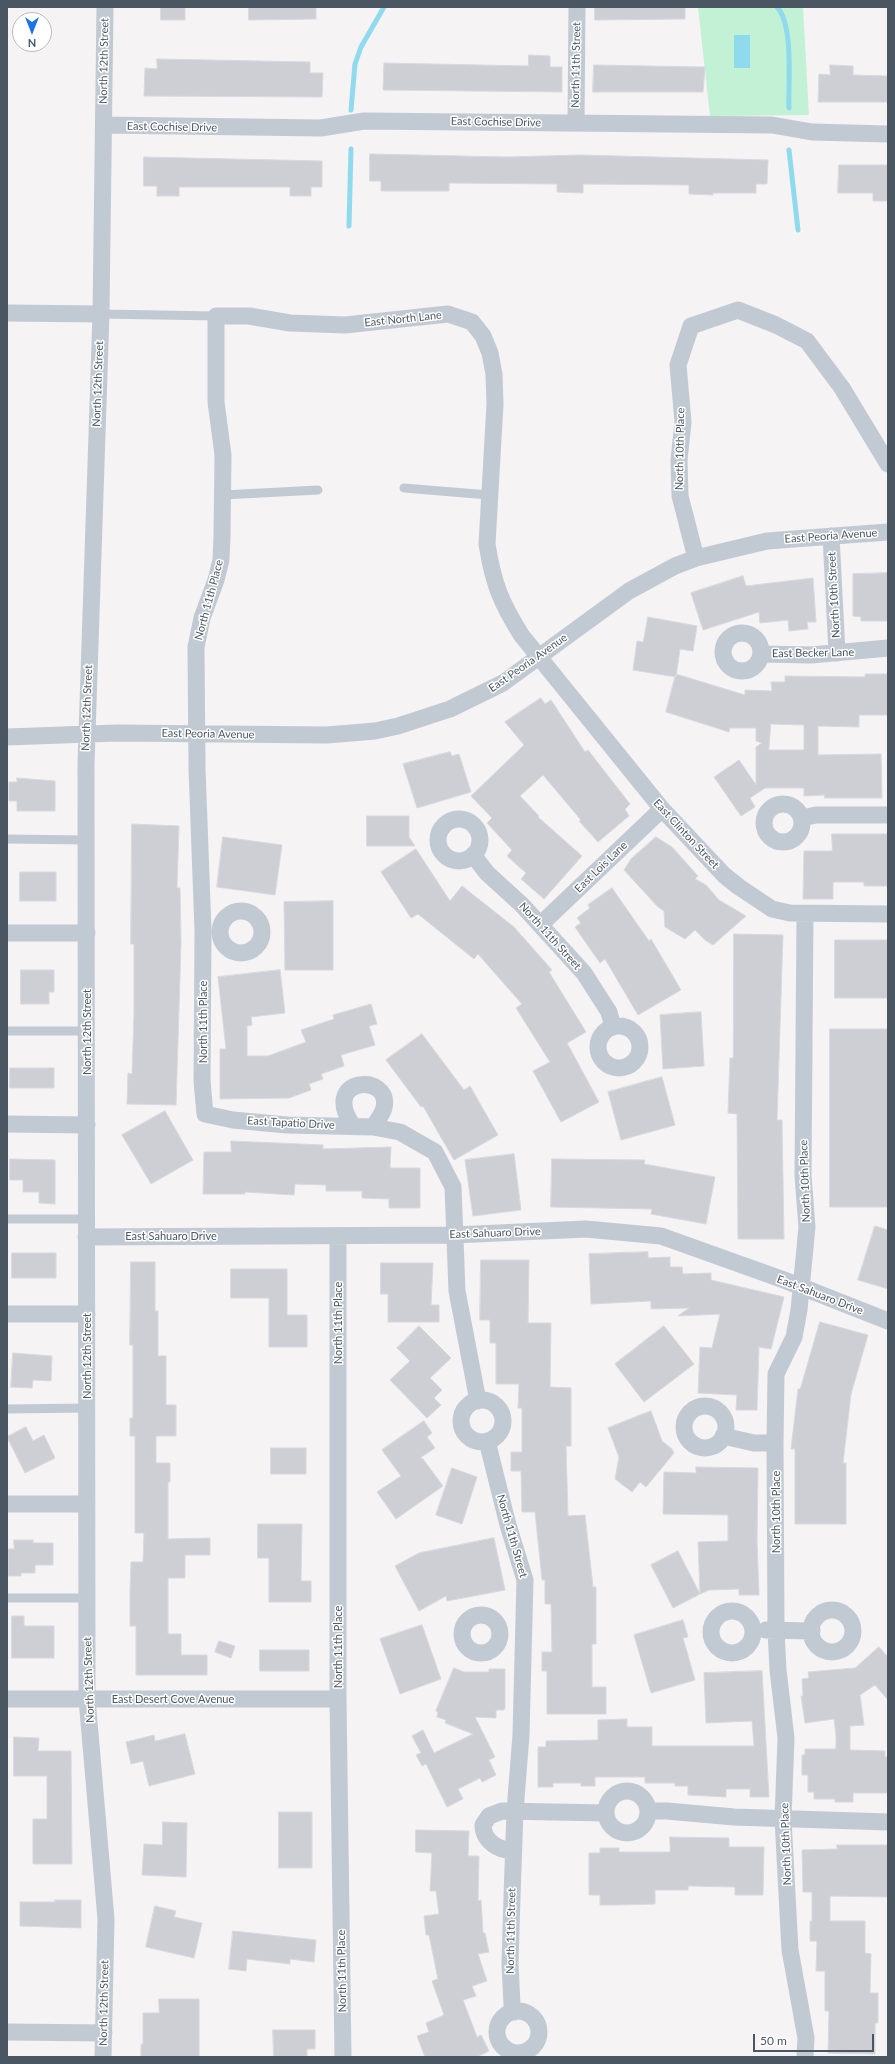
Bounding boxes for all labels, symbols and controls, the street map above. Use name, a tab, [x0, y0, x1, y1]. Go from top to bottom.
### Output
north arrow	[12, 12, 52, 52]
street label: North 12th Street	[97, 18, 111, 104]
street label: North 11th Street	[569, 22, 583, 108]
text: N	[28, 37, 36, 50]
street label: East Cochise Drive	[451, 115, 541, 129]
street label: East Cochise Drive	[127, 120, 217, 134]
street label: East North Lane	[364, 308, 442, 330]
street label: North 12th Street	[90, 341, 106, 427]
street label: North 10th Place	[673, 408, 687, 490]
street label: East Peoria Avenue	[784, 526, 878, 546]
street label: North 10th Street	[825, 552, 843, 638]
street label: North 11th Place	[192, 558, 226, 642]
street label: East Peoria Avenue	[486, 631, 570, 695]
street label: East Becker Lane	[772, 646, 854, 660]
street label: North 12th Street	[79, 665, 95, 751]
street label: East Peoria Avenue	[161, 727, 255, 741]
street label: East Clinton Street	[650, 797, 722, 871]
street label: East Lois Lane	[572, 839, 630, 895]
street label: North 11th Street	[516, 900, 584, 972]
street label: North 11th Place	[196, 981, 210, 1063]
street label: North 12th Street	[80, 989, 94, 1075]
street label: East Tapatio Drive	[247, 1114, 335, 1132]
street label: North 10th Place	[797, 1139, 813, 1223]
street label: East Sahuaro Drive	[449, 1225, 541, 1241]
street label: East Sahuaro Drive	[125, 1229, 217, 1243]
street label: East Sahuaro Drive	[775, 1272, 865, 1318]
street label: North 11th Place	[331, 1282, 345, 1364]
street label: North 12th Street	[80, 1313, 94, 1399]
street label: North 10th Place	[769, 1471, 783, 1553]
street label: North 11th Street	[494, 1493, 530, 1579]
street label: North 11th Place	[331, 1606, 345, 1688]
street label: North 12th Street	[81, 1637, 97, 1723]
street label: East Desert Cove Avenue	[112, 1692, 234, 1706]
street label: North 10th Place	[778, 1802, 794, 1886]
street label: North 11th Street	[504, 1888, 518, 1974]
street label: North 11th Place	[335, 1930, 349, 2012]
street label: North 12th Street	[97, 1960, 111, 2046]
scale bar	[755, 2026, 876, 2052]
text: 50 m	[760, 2033, 787, 2048]

